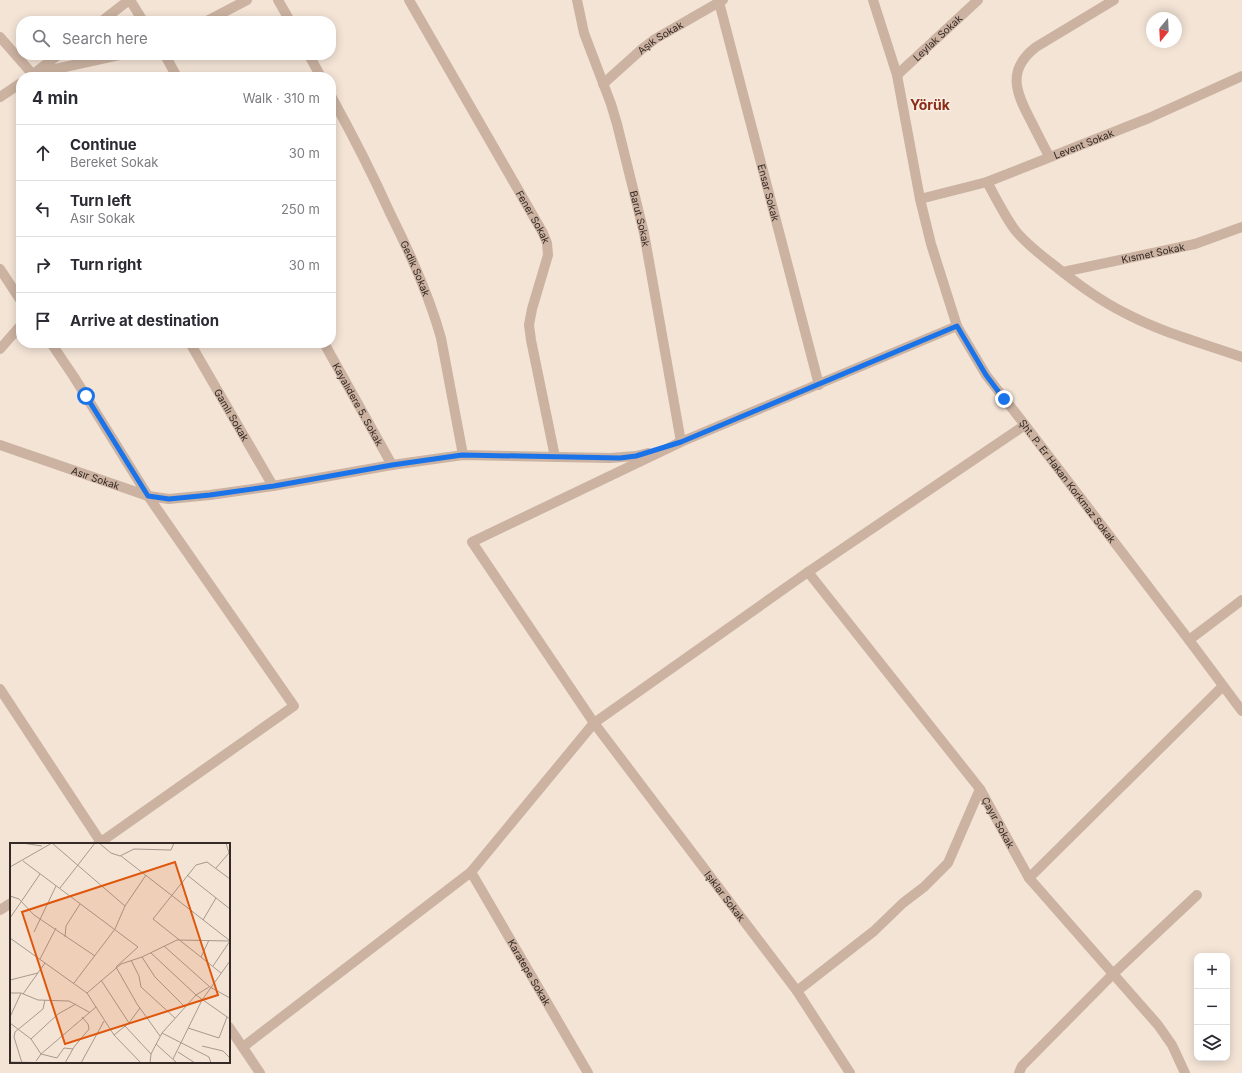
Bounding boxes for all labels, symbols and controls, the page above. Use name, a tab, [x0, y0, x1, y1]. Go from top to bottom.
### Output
street label: Leylak Sokak	[910, 12, 965, 63]
north arrow	[1146, 12, 1182, 48]
search box	[16, 16, 336, 60]
street label: Aşık Sokak	[635, 18, 685, 56]
icon: search	[30, 27, 52, 49]
text: Search here	[62, 29, 148, 48]
text: 4 min	[32, 88, 78, 108]
text: Walk · 310 m	[243, 90, 320, 106]
district label: Yörük	[910, 96, 951, 113]
street label: Levent Sokak	[1052, 126, 1116, 161]
text: Continue	[70, 135, 137, 154]
icon: ahead	[32, 142, 54, 164]
text: 30 m	[289, 145, 320, 161]
text: Bereket Sokak	[70, 154, 158, 170]
street label: Ensar Sokak	[756, 163, 782, 223]
street label: Fener Sokak	[514, 188, 553, 246]
street label: Barut Sokak	[628, 189, 652, 248]
text: Turn left	[70, 191, 131, 210]
icon: left	[32, 198, 54, 220]
text: 250 m	[281, 201, 320, 217]
text: Asır Sokak	[70, 210, 135, 226]
street label: Gedik Sokak	[398, 239, 433, 298]
street label: Kısmet Sokak	[1120, 240, 1186, 265]
icon: right	[32, 254, 54, 276]
text: Turn right	[70, 255, 142, 274]
text: 30 m	[289, 257, 320, 273]
icon: arrive	[32, 310, 54, 332]
text: Arrive at destination	[70, 311, 219, 330]
street label: Kayalıdere 5. Sokak	[330, 361, 386, 448]
street label: Gamlı Sokak	[212, 386, 252, 444]
route start	[77, 387, 95, 405]
route end	[995, 390, 1013, 408]
street label: Şht. P. Er Hakan Korkmaz Sokak	[1017, 417, 1119, 546]
street label: Asır Sokak	[70, 464, 122, 492]
street label: Çayır Sokak	[980, 795, 1017, 850]
inset map	[10, 843, 230, 1063]
street label: Işıklar Sokak	[702, 869, 748, 924]
street label: Karatepe Sokak	[505, 937, 554, 1008]
map controls	[1194, 953, 1230, 1061]
button: +	[1194, 953, 1230, 989]
button: −	[1194, 989, 1230, 1025]
button: layers	[1194, 1025, 1230, 1061]

